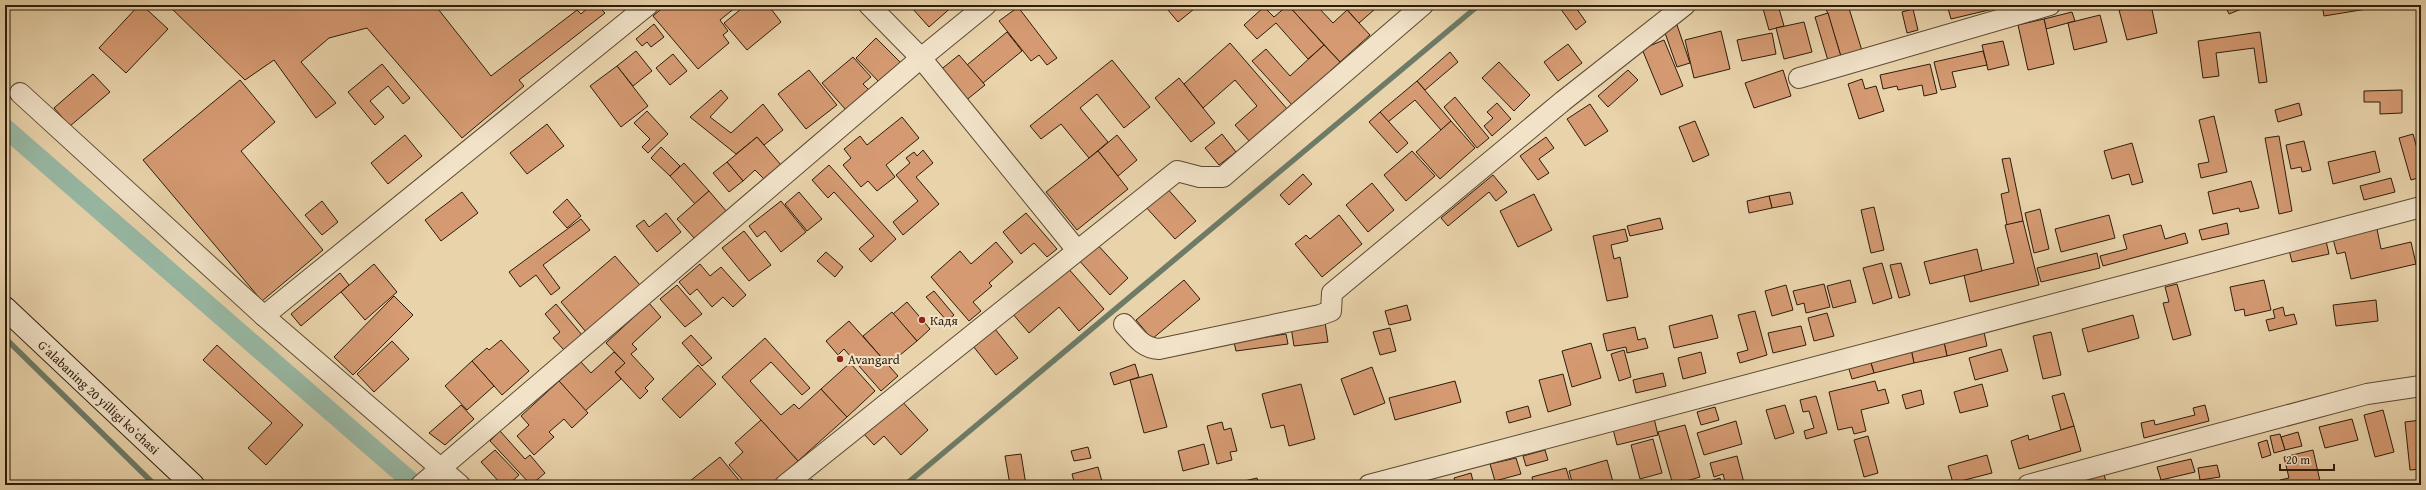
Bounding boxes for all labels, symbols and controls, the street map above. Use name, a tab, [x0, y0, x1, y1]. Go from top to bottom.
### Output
place label: Кадя	[930, 311, 958, 330]
marker: Кадя	[917, 315, 927, 325]
street label: Gʻalabaning 20 yilligi koʻchasi	[34, 336, 164, 459]
place label: Avangard	[848, 350, 900, 369]
marker: Avangard	[835, 354, 845, 364]
scale bar	[2280, 446, 2334, 472]
text: 20 m	[2286, 451, 2310, 468]

